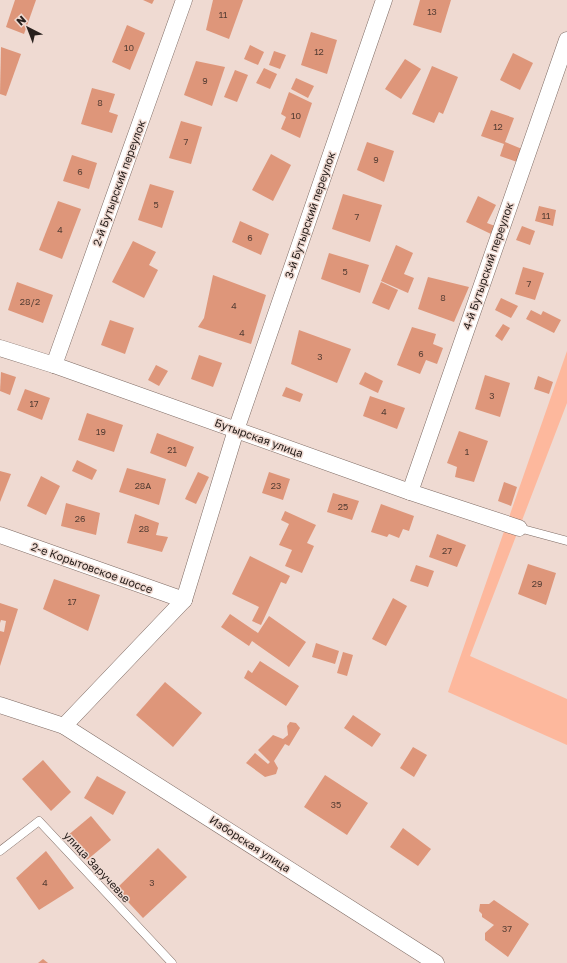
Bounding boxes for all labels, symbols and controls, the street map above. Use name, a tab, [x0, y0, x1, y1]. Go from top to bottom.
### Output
house number: 13	[427, 6, 437, 17]
north arrow	[8, 8, 48, 48]
house number: 11	[219, 9, 228, 20]
text: N	[14, 13, 28, 28]
house number: 10	[124, 42, 134, 53]
house number: 12	[314, 46, 324, 57]
house number: 9	[202, 75, 208, 86]
house number: 8	[97, 97, 103, 108]
house number: 10	[291, 110, 301, 121]
street label: 2-й Бутырский переулок	[90, 117, 148, 248]
house number: 12	[493, 121, 503, 132]
house number: 7	[184, 136, 189, 147]
street label: 3-й Бутырский переулок	[282, 149, 338, 280]
house number: 9	[373, 154, 379, 165]
house number: 6	[77, 166, 83, 177]
house number: 5	[153, 199, 159, 210]
street label: 4-й Бутырский переулок	[460, 200, 516, 331]
house number: 11	[542, 210, 551, 221]
house number: 7	[355, 211, 360, 222]
house number: 4	[57, 224, 63, 235]
house number: 6	[247, 232, 253, 243]
house number: 5	[342, 266, 348, 277]
house number: 7	[527, 278, 532, 289]
house number: 8	[440, 292, 446, 303]
house number: 28/2	[20, 296, 40, 307]
house number: 4	[231, 300, 237, 311]
house number: 4	[239, 327, 245, 338]
house number: 6	[418, 348, 424, 359]
house number: 3	[317, 351, 323, 362]
house number: 3	[489, 390, 495, 401]
house number: 17	[29, 398, 39, 409]
house number: 4	[381, 406, 387, 417]
street label: Бутырская улица	[213, 415, 305, 460]
house number: 19	[96, 426, 106, 437]
house number: 21	[167, 444, 177, 455]
house number: 1	[465, 446, 470, 457]
house number: 28А	[135, 480, 151, 491]
house number: 23	[271, 480, 281, 491]
house number: 25	[338, 501, 348, 512]
house number: 26	[75, 513, 85, 524]
house number: 28	[139, 523, 149, 534]
street label: 2-е Корытовское шоссе	[30, 539, 155, 596]
house number: 27	[442, 545, 452, 556]
house number: 29	[532, 578, 542, 589]
house number: 17	[67, 596, 77, 607]
house number: 35	[331, 799, 341, 810]
street label: Изборская улица	[207, 813, 293, 875]
street label: улица Заручевье	[61, 829, 133, 905]
house number: 4	[42, 877, 48, 888]
house number: 3	[149, 877, 155, 888]
house number: 37	[502, 923, 512, 934]

